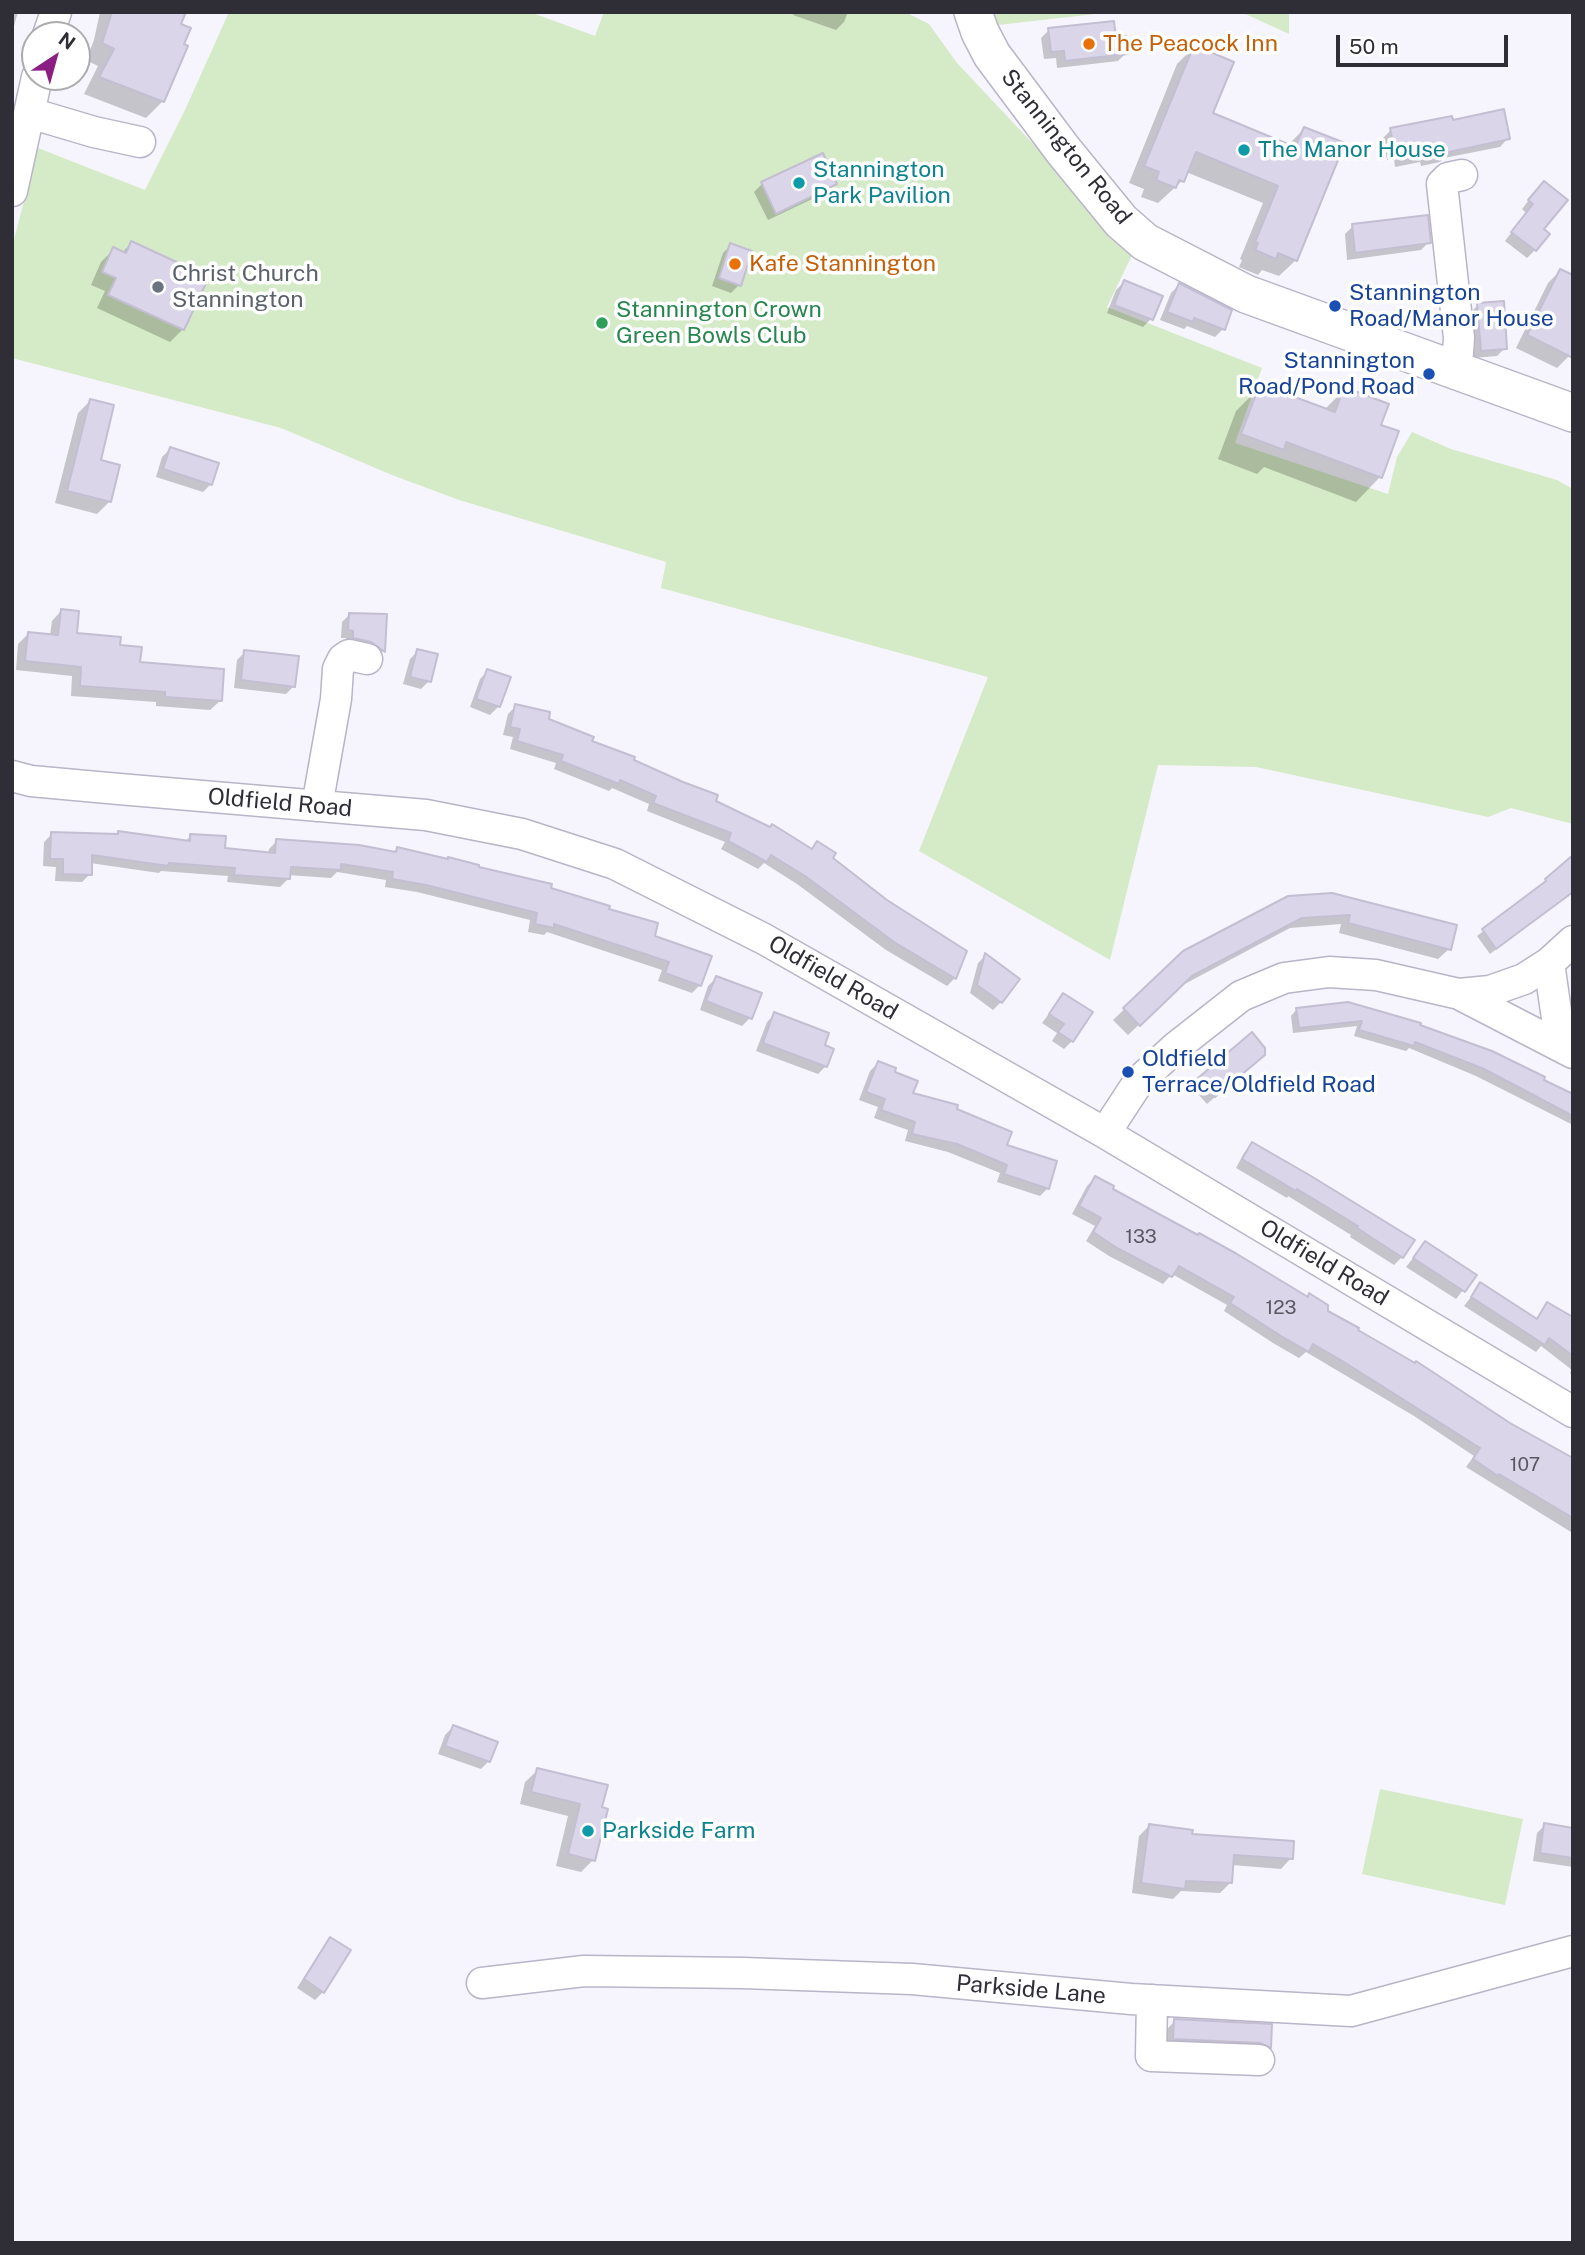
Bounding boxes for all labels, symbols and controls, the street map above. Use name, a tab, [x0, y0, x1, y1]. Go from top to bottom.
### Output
north arrow	[21, 21, 91, 91]
scale bar	[1340, 21, 1512, 65]
text: N	[55, 27, 80, 54]
place label: The Peacock Inn	[1103, 30, 1278, 58]
text: 50 m	[1349, 34, 1399, 59]
marker: The Peacock Inn	[1081, 36, 1097, 52]
street label: Stannington Road	[995, 64, 1137, 230]
place label: The Manor House	[1258, 136, 1446, 164]
marker: The Manor House	[1236, 142, 1252, 158]
place label: Stannington Park Pavilion	[813, 156, 951, 210]
marker: Stannington Park Pavilion	[791, 175, 807, 191]
place label: Kafe Stannington	[749, 250, 936, 278]
marker: Kafe Stannington	[727, 256, 743, 272]
place label: Christ Church Stannington	[172, 260, 319, 314]
marker: Christ Church Stannington	[150, 279, 166, 295]
place label: Stannington Road/Manor House	[1349, 279, 1554, 333]
place label: Stannington Crown Green Bowls Club	[616, 296, 822, 350]
marker: Stannington Road/Manor House	[1327, 298, 1343, 314]
marker: Stannington Crown Green Bowls Club	[594, 315, 610, 331]
place label: Stannington Road/Pond Road	[1238, 347, 1415, 401]
marker: Stannington Road/Pond Road	[1421, 366, 1437, 382]
street label: Oldfield Road	[207, 783, 353, 823]
street label: Oldfield Road	[763, 930, 903, 1026]
place label: Oldfield Terrace/Oldfield Road	[1142, 1045, 1376, 1099]
marker: Oldfield Terrace/Oldfield Road	[1120, 1064, 1136, 1080]
street label: Oldfield Road	[1255, 1214, 1393, 1312]
house number: 133	[1125, 1226, 1157, 1248]
house number: 123	[1265, 1297, 1297, 1319]
house number: 107	[1510, 1454, 1540, 1476]
place label: Parkside Farm	[602, 1817, 755, 1845]
marker: Parkside Farm	[580, 1823, 596, 1839]
street label: Parkside Lane	[955, 1970, 1107, 2010]

